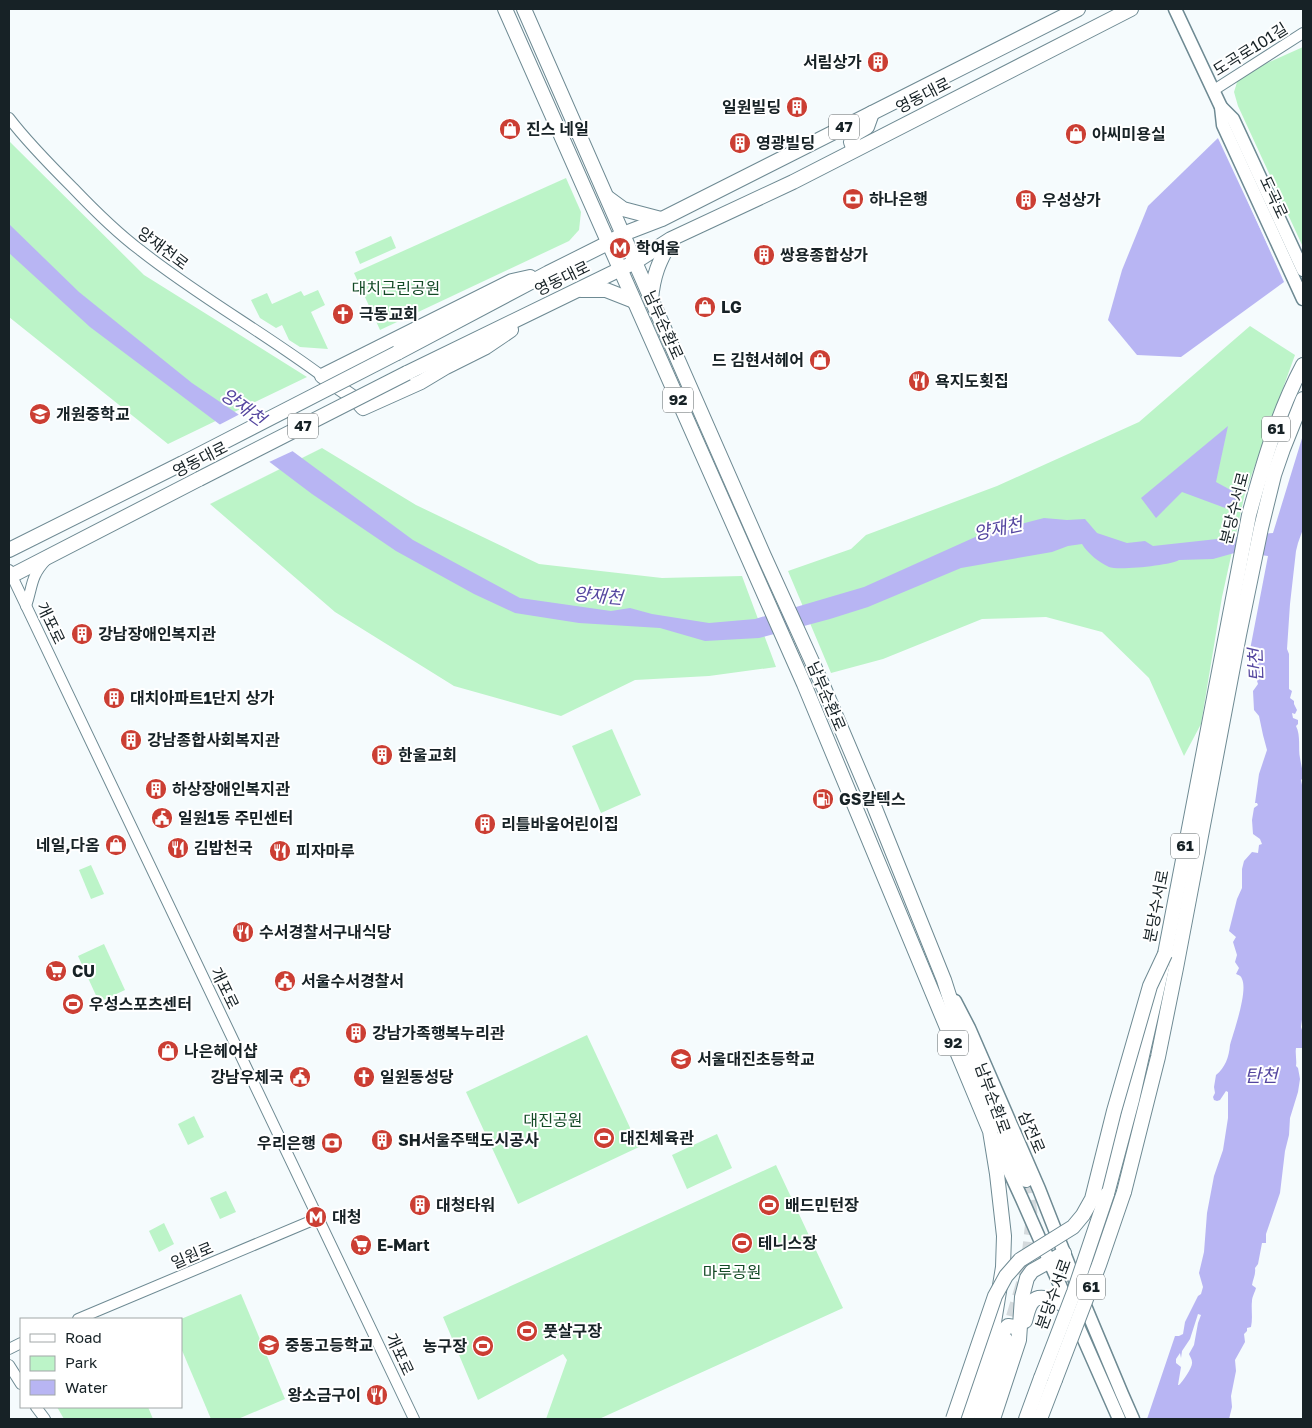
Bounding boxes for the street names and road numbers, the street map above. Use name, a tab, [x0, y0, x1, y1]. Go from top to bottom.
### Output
street label: 도곡로101길	[1209, 18, 1291, 80]
street label: 영동대로	[892, 73, 954, 117]
road number: 47	[829, 114, 859, 140]
street label: 도곡로	[1256, 173, 1293, 221]
street label: 양재천로	[133, 222, 193, 274]
street label: 영동대로	[531, 256, 593, 300]
street label: 남부순환로	[640, 287, 688, 363]
road number: 92	[663, 388, 693, 412]
road number: 47	[288, 414, 318, 438]
road number: 61	[1262, 416, 1290, 442]
street label: 영동대로	[169, 437, 231, 481]
street label: 분당수서로	[1215, 470, 1253, 546]
street label: 개포로	[32, 599, 70, 647]
street label: 남부순환로	[803, 658, 851, 734]
road number: 61	[1171, 834, 1199, 858]
street label: 분당수서로	[1139, 868, 1173, 944]
street label: 개포로	[206, 964, 244, 1012]
road number: 92	[938, 1030, 968, 1056]
street label: 남부순환로	[971, 1060, 1015, 1136]
street label: 삼전로	[1014, 1108, 1050, 1156]
street label: 일원로	[168, 1237, 216, 1273]
street label: 분당수서로	[1031, 1256, 1075, 1332]
road number: 61	[1077, 1274, 1105, 1300]
street label: 개포로	[382, 1330, 419, 1378]

